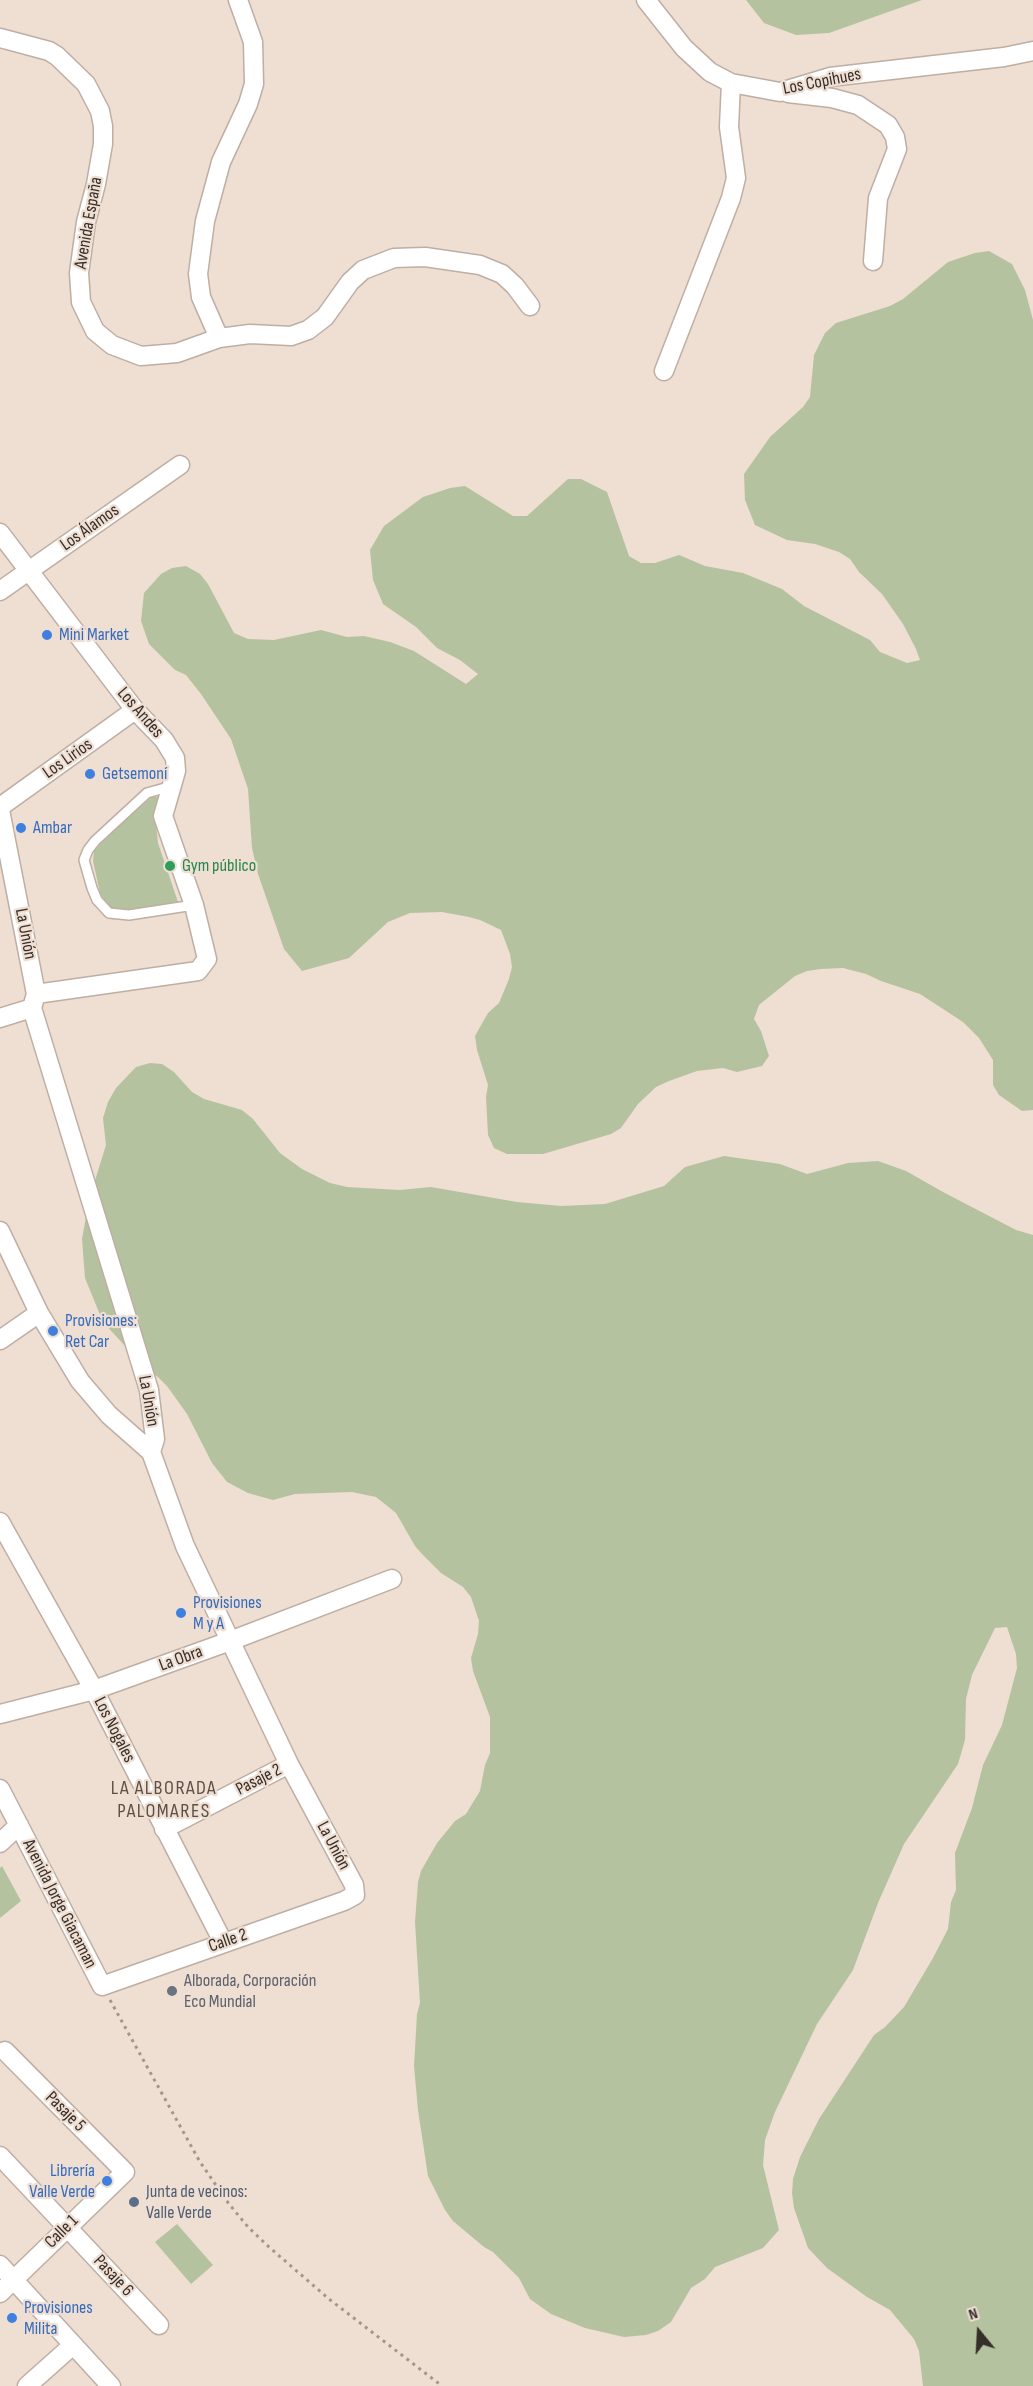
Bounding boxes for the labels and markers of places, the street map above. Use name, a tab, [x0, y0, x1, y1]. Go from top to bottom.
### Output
place label: Mini Market	[59, 624, 129, 646]
marker: Mini Market	[40, 628, 54, 642]
place label: Getsemoní	[102, 763, 167, 785]
marker: Getsemoní	[83, 767, 97, 781]
place label: Ambar	[33, 817, 72, 839]
marker: Ambar	[14, 821, 28, 835]
place label: Gym público	[182, 855, 256, 877]
marker: Gym público	[163, 859, 177, 873]
place label: Provisiones: Ret Car	[65, 1310, 137, 1352]
marker: Provisiones: Ret Car	[46, 1324, 60, 1338]
place label: Provisiones M y A	[193, 1592, 262, 1634]
marker: Provisiones M y A	[174, 1606, 188, 1620]
place label: Alborada, Corporación Eco Mundial	[184, 1970, 316, 2012]
marker: Alborada, Corporación Eco Mundial	[165, 1984, 179, 1998]
place label: Librería Valle Verde	[29, 2160, 95, 2202]
marker: Librería Valle Verde	[100, 2174, 114, 2188]
place label: Junta de vecinos: Valle Verde	[146, 2181, 247, 2224]
marker: Junta de vecinos: Valle Verde	[127, 2195, 141, 2209]
place label: Provisiones Milita	[24, 2297, 93, 2340]
marker: Provisiones Milita	[5, 2311, 19, 2325]

